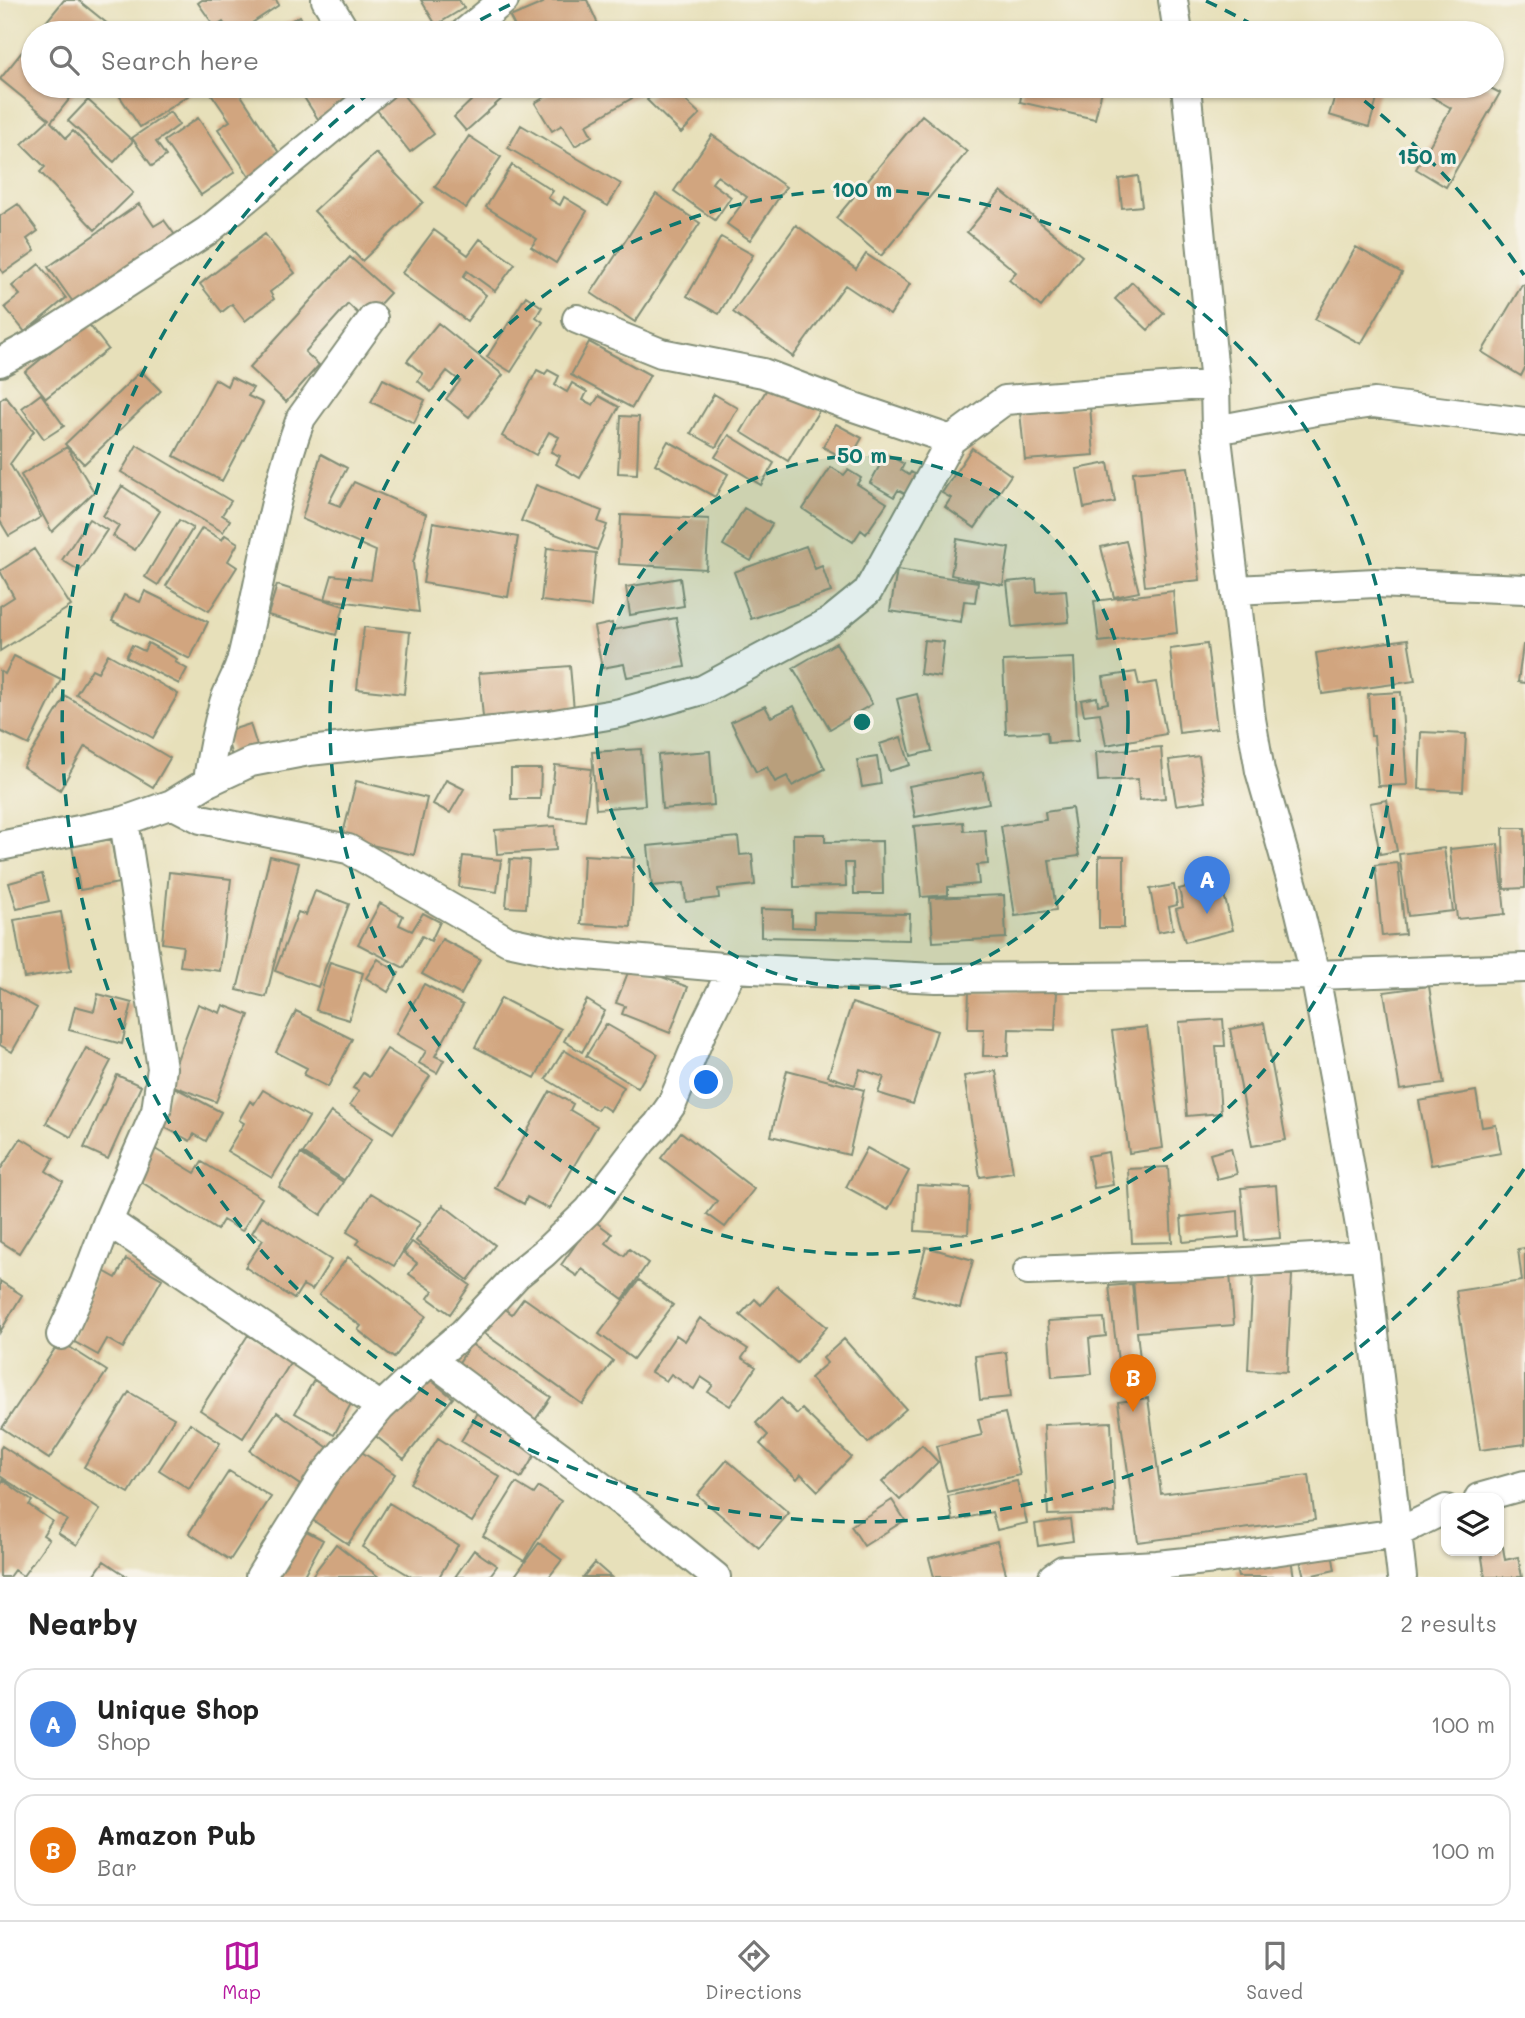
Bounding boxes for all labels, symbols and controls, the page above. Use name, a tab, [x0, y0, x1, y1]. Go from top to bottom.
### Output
search box	[21, 21, 1504, 98]
icon: search	[45, 41, 83, 79]
text: Search here	[101, 43, 259, 77]
text: 150 m	[1397, 142, 1457, 169]
text: 100 m	[832, 175, 892, 202]
text: 50 m	[837, 441, 887, 468]
centre of rings	[850, 710, 874, 734]
pin: A	[1184, 856, 1230, 914]
your location	[689, 1065, 723, 1099]
pin: B	[1110, 1354, 1156, 1412]
map controls	[1441, 1493, 1504, 1556]
button: layers	[1441, 1493, 1504, 1556]
text: Nearby	[28, 1603, 138, 1643]
text: 2 results	[1400, 1608, 1497, 1638]
text: Unique Shop	[97, 1692, 259, 1726]
text: A	[45, 1709, 61, 1739]
text: 100 m	[1431, 1709, 1495, 1739]
text: Shop	[97, 1726, 151, 1756]
text: Amazon Pub	[97, 1818, 256, 1852]
text: B	[45, 1835, 61, 1865]
text: 100 m	[1431, 1835, 1495, 1865]
text: Bar	[97, 1852, 137, 1882]
tab: Map	[222, 1937, 261, 2004]
tab: Directions	[705, 1937, 802, 2004]
tab: Saved	[1246, 1937, 1303, 2004]

